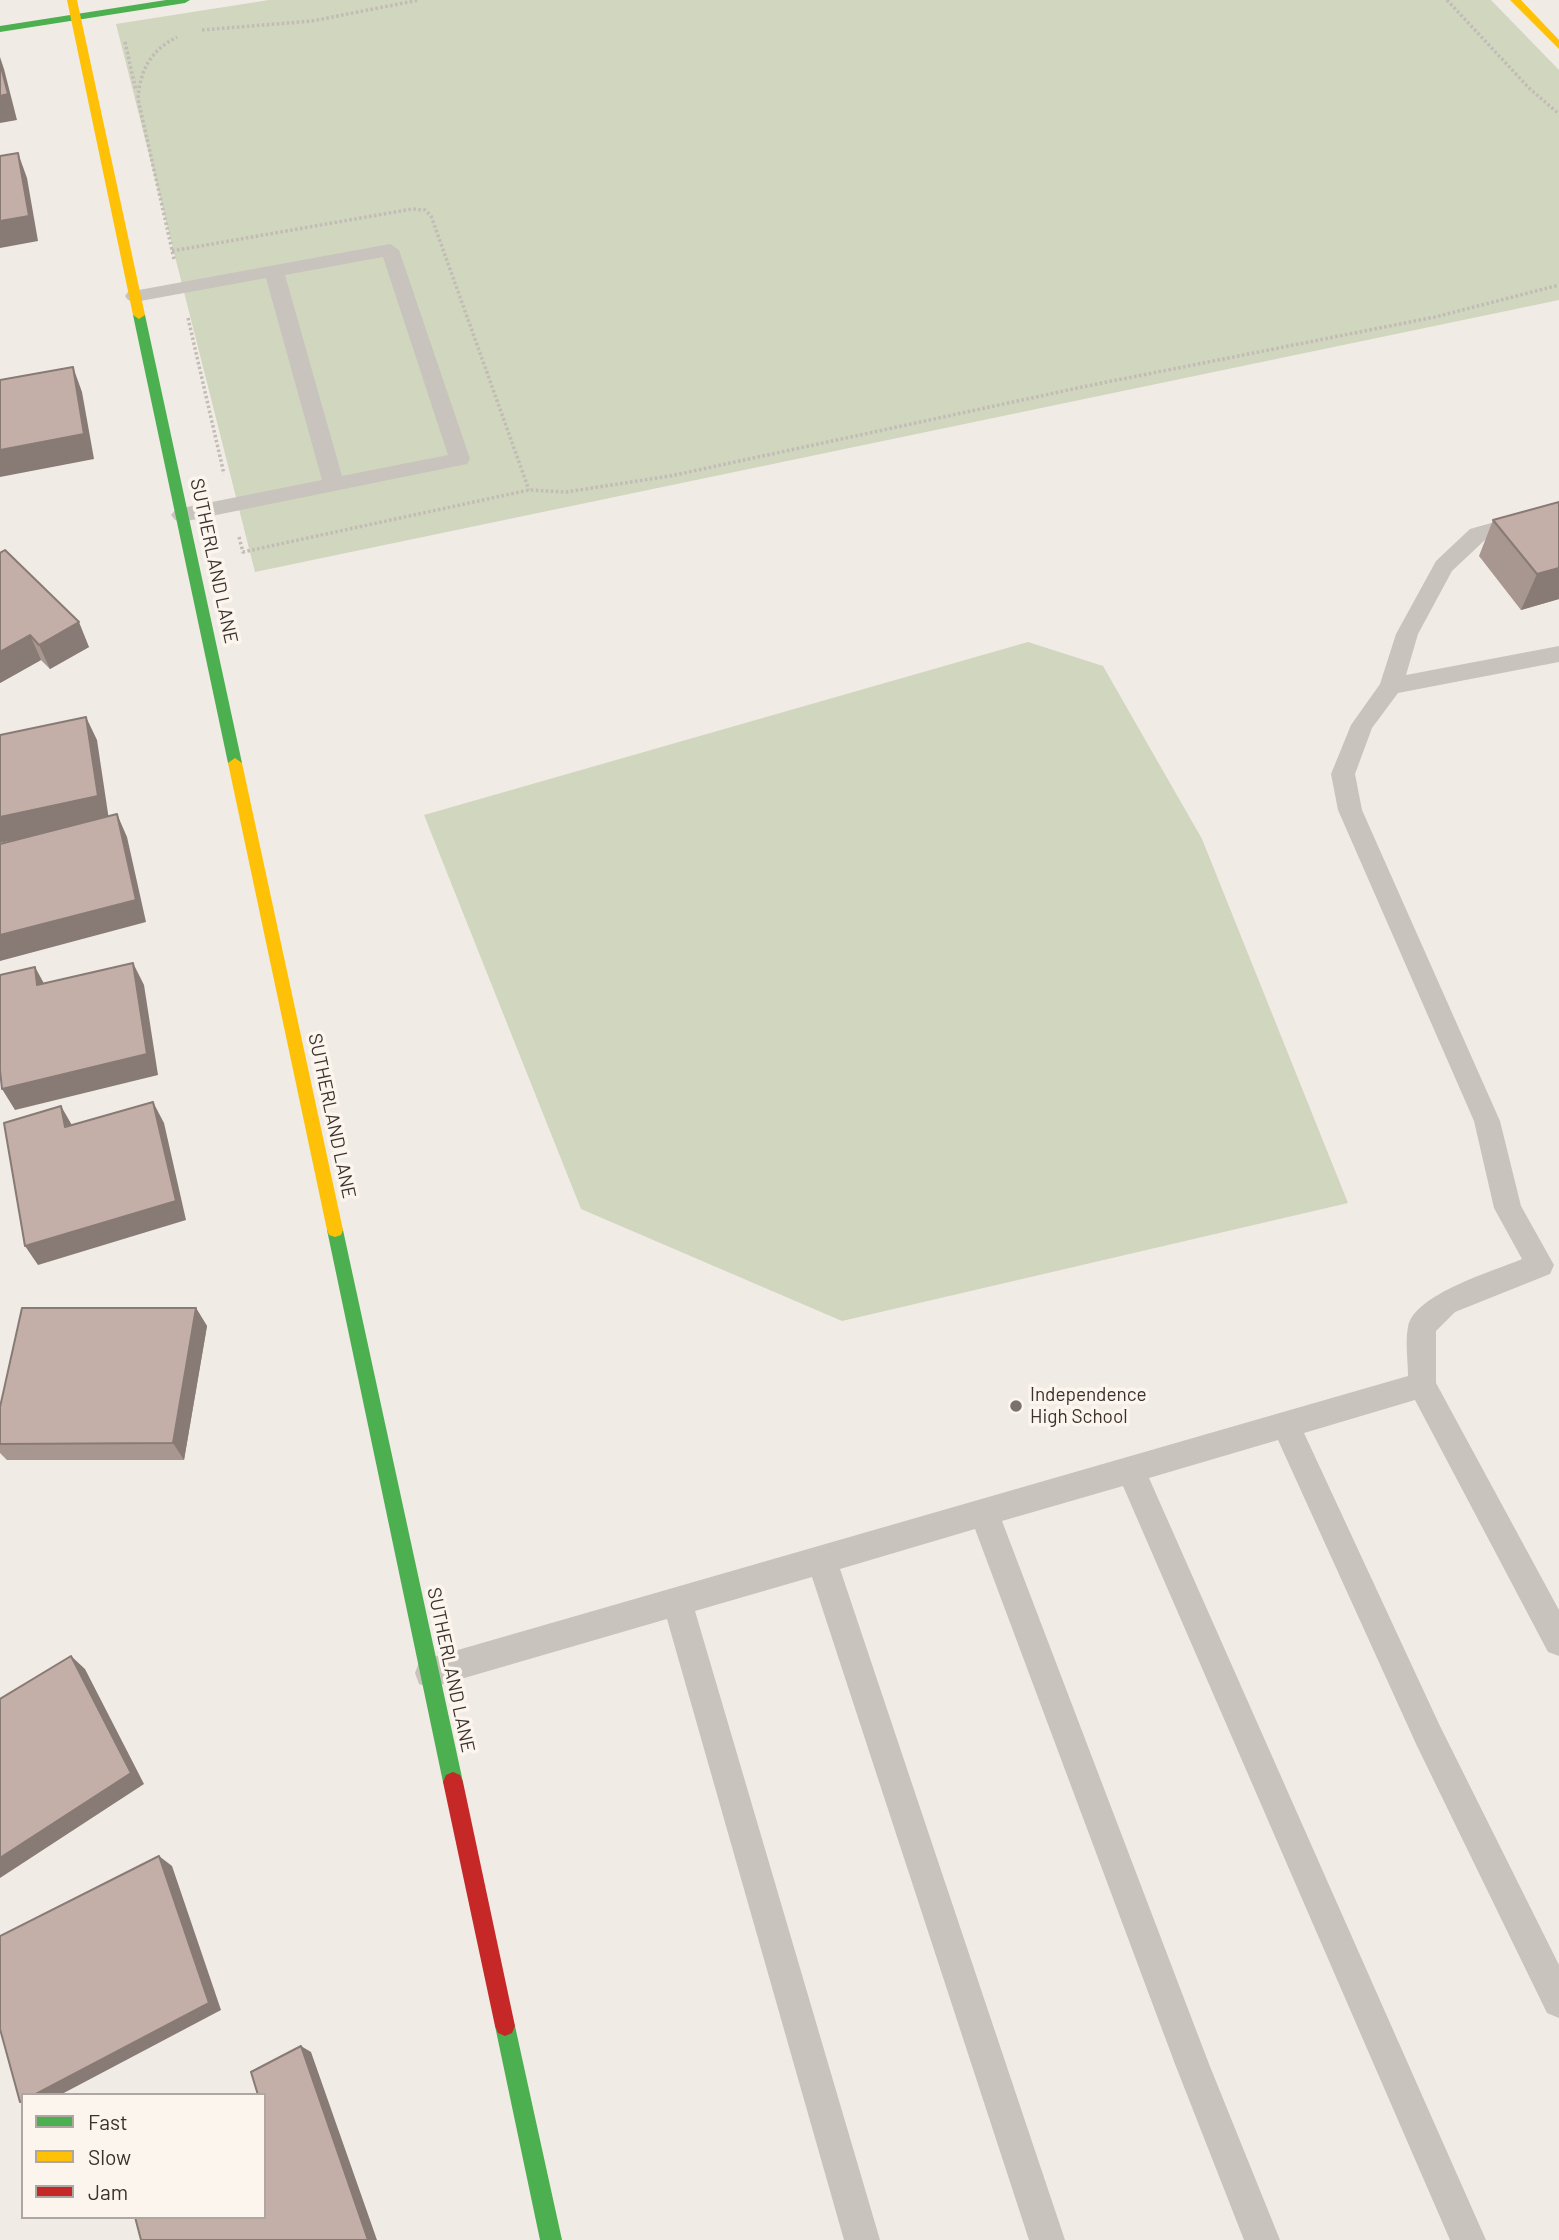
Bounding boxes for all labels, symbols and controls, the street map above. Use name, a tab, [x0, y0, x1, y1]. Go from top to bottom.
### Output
street label: SUTHERLAND LANE	[185, 476, 243, 646]
street label: SUTHERLAND LANE	[303, 1031, 361, 1201]
place label: Independence High School	[1030, 1384, 1147, 1428]
marker: Independence High School	[1008, 1398, 1024, 1414]
street label: SUTHERLAND LANE	[422, 1585, 480, 1755]
legend	[21, 2093, 266, 2219]
text: Fast	[88, 2109, 128, 2134]
text: Slow	[88, 2144, 131, 2169]
text: Jam	[88, 2179, 128, 2204]

